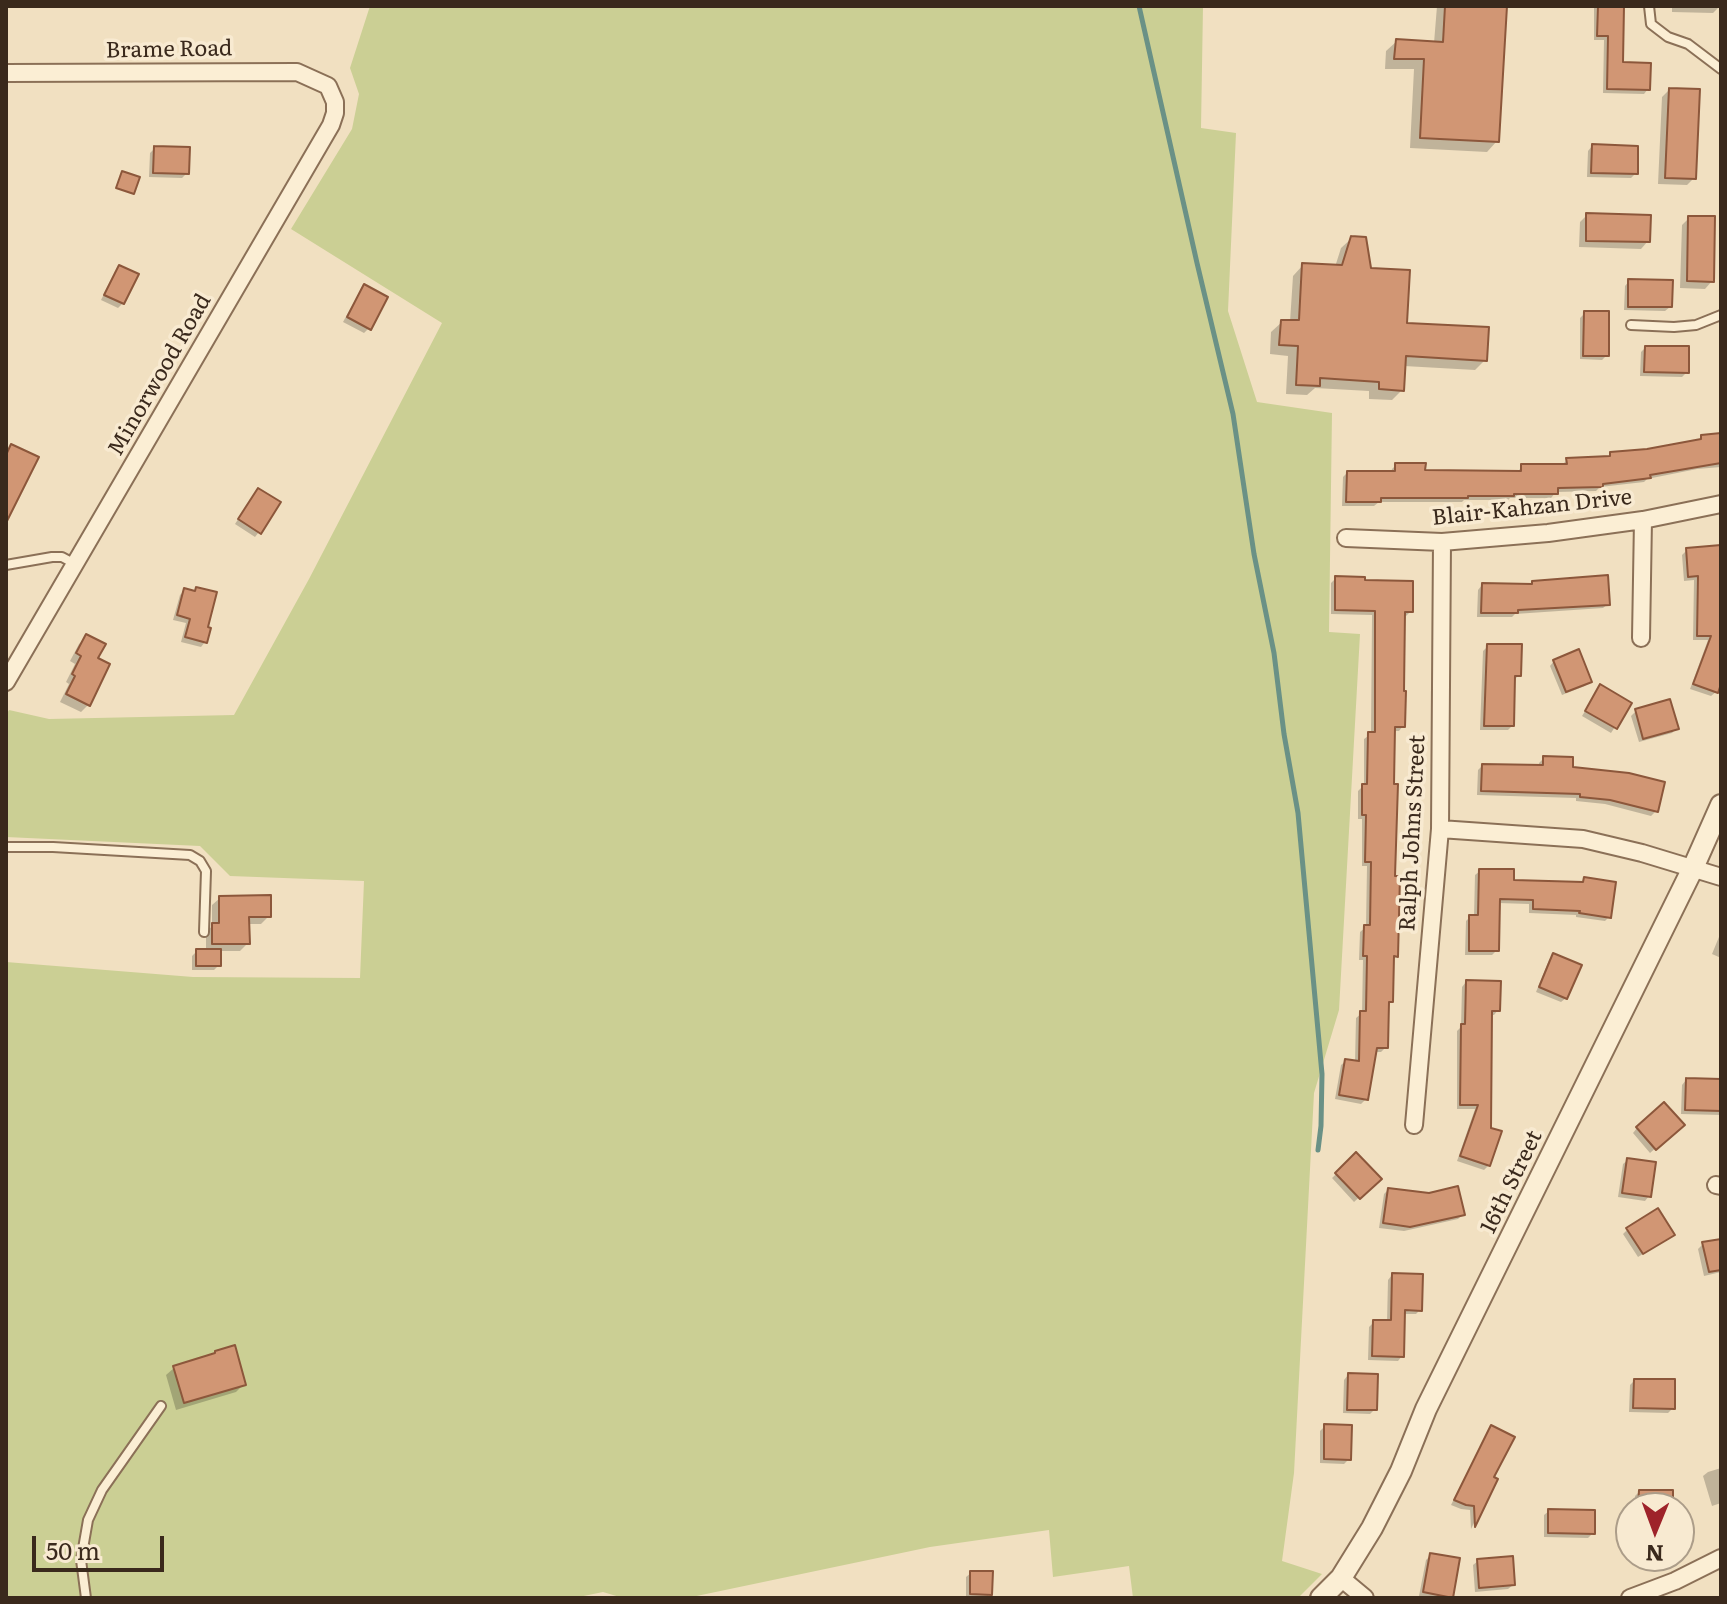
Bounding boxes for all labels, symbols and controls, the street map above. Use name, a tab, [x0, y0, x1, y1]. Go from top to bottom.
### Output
street label: Brame Road	[105, 36, 233, 64]
street label: Minorwood Road	[103, 289, 217, 461]
street label: Blair-Kahzan Drive	[1431, 484, 1633, 532]
street label: Ralph Johns Street	[1395, 734, 1431, 932]
street label: 16th Street	[1476, 1126, 1548, 1238]
north arrow	[1615, 1492, 1695, 1572]
scale bar	[36, 1520, 168, 1570]
text: 50 m	[46, 1532, 100, 1567]
text: N	[1645, 1538, 1664, 1571]

